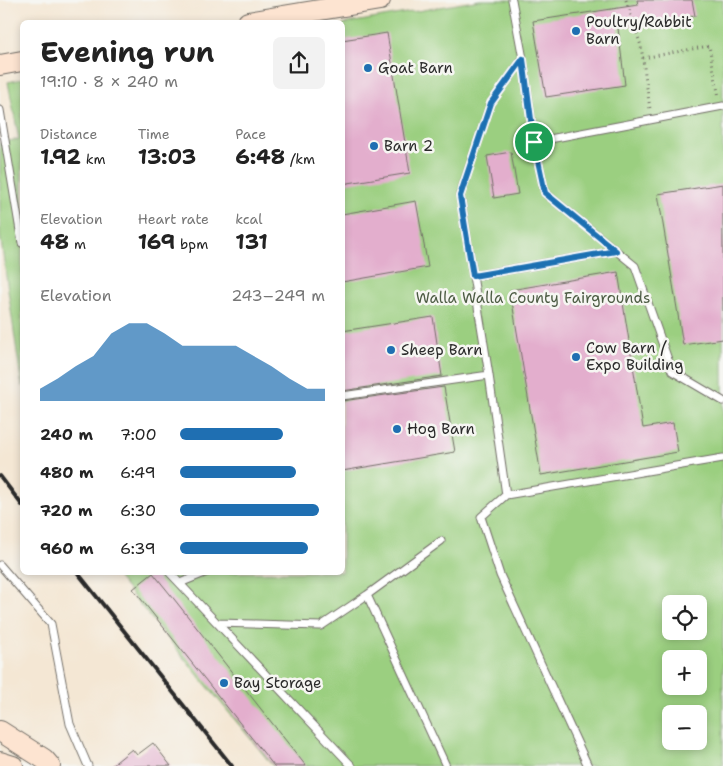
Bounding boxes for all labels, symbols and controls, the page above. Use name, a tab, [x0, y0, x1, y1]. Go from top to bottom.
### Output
place label: Poultry/Rabbit Barn	[586, 12, 692, 49]
marker: Poultry/Rabbit Barn	[570, 25, 582, 37]
text: Evening run	[40, 33, 215, 71]
button: share	[273, 37, 325, 89]
place label: Goat Barn	[378, 58, 453, 78]
marker: Goat Barn	[362, 62, 374, 74]
text: 19:10 · 8 × 240 m	[40, 71, 178, 92]
pin	[513, 121, 555, 163]
text: Distance	[40, 125, 97, 143]
text: Time	[138, 125, 170, 143]
text: Pace	[235, 125, 266, 143]
icon: arrive	[520, 128, 548, 156]
place label: Barn 2	[384, 136, 433, 156]
marker: Barn 2	[368, 140, 380, 152]
text: 1.92	[40, 143, 81, 171]
text: 13:03	[138, 143, 196, 171]
text: 6:48	[235, 143, 285, 171]
text: km	[81, 150, 106, 168]
text: /km	[285, 150, 315, 168]
text: Elevation	[40, 210, 103, 228]
text: Heart rate	[138, 210, 209, 228]
text: kcal	[235, 210, 263, 228]
text: 48	[40, 228, 69, 256]
text: 169	[138, 228, 175, 256]
text: 131	[235, 228, 268, 256]
text: m	[69, 235, 86, 253]
text: bpm	[175, 235, 208, 253]
text: Elevation	[40, 285, 112, 306]
text: 243–249 m	[231, 285, 325, 306]
park label: Walla Walla County Fairgrounds	[416, 288, 650, 308]
place label: Cow Barn / Expo Building	[586, 338, 683, 375]
place label: Sheep Barn	[401, 340, 482, 360]
marker: Sheep Barn	[385, 344, 397, 356]
marker: Cow Barn / Expo Building	[570, 351, 582, 363]
place label: Hog Barn	[407, 419, 475, 439]
marker: Hog Barn	[391, 423, 403, 435]
text: 240 m	[40, 424, 93, 445]
text: 7:00	[120, 424, 157, 445]
text: 480 m	[40, 462, 94, 483]
text: 6:49	[120, 462, 156, 483]
text: 720 m	[40, 500, 93, 521]
text: 6:30	[120, 500, 156, 521]
text: 960 m	[40, 538, 93, 559]
text: 6:39	[120, 538, 156, 559]
map controls	[662, 595, 707, 750]
button: locate	[662, 595, 707, 640]
button: +	[662, 650, 707, 695]
place label: Bay Storage	[234, 673, 322, 693]
marker: Bay Storage	[218, 677, 230, 689]
button: −	[662, 705, 707, 750]

